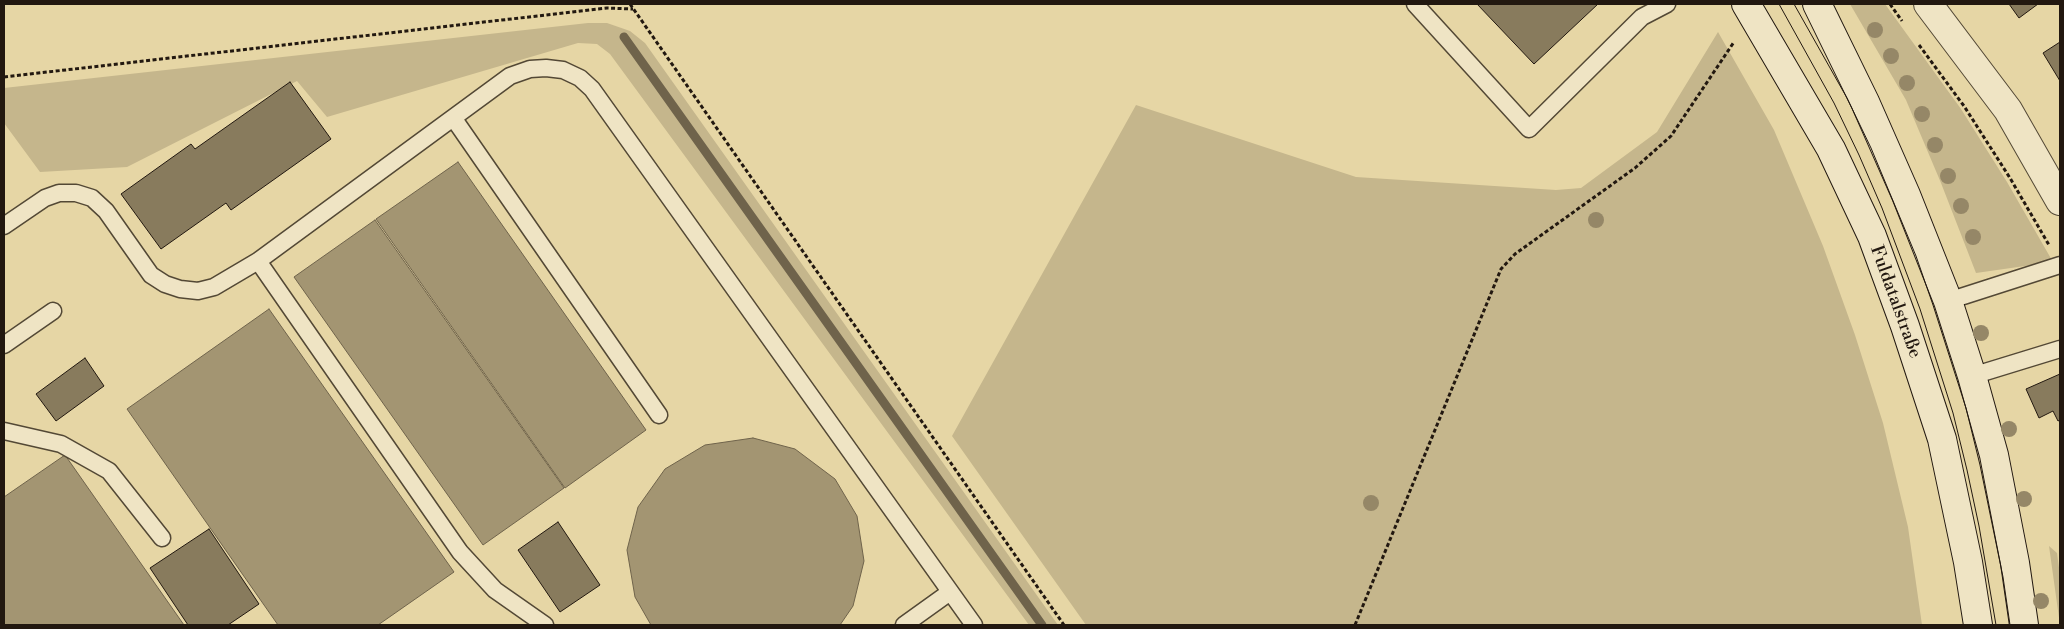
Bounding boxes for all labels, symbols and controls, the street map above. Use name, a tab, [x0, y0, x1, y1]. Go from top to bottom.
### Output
street label: Fuldatalstraße	[1865, 243, 1925, 361]

